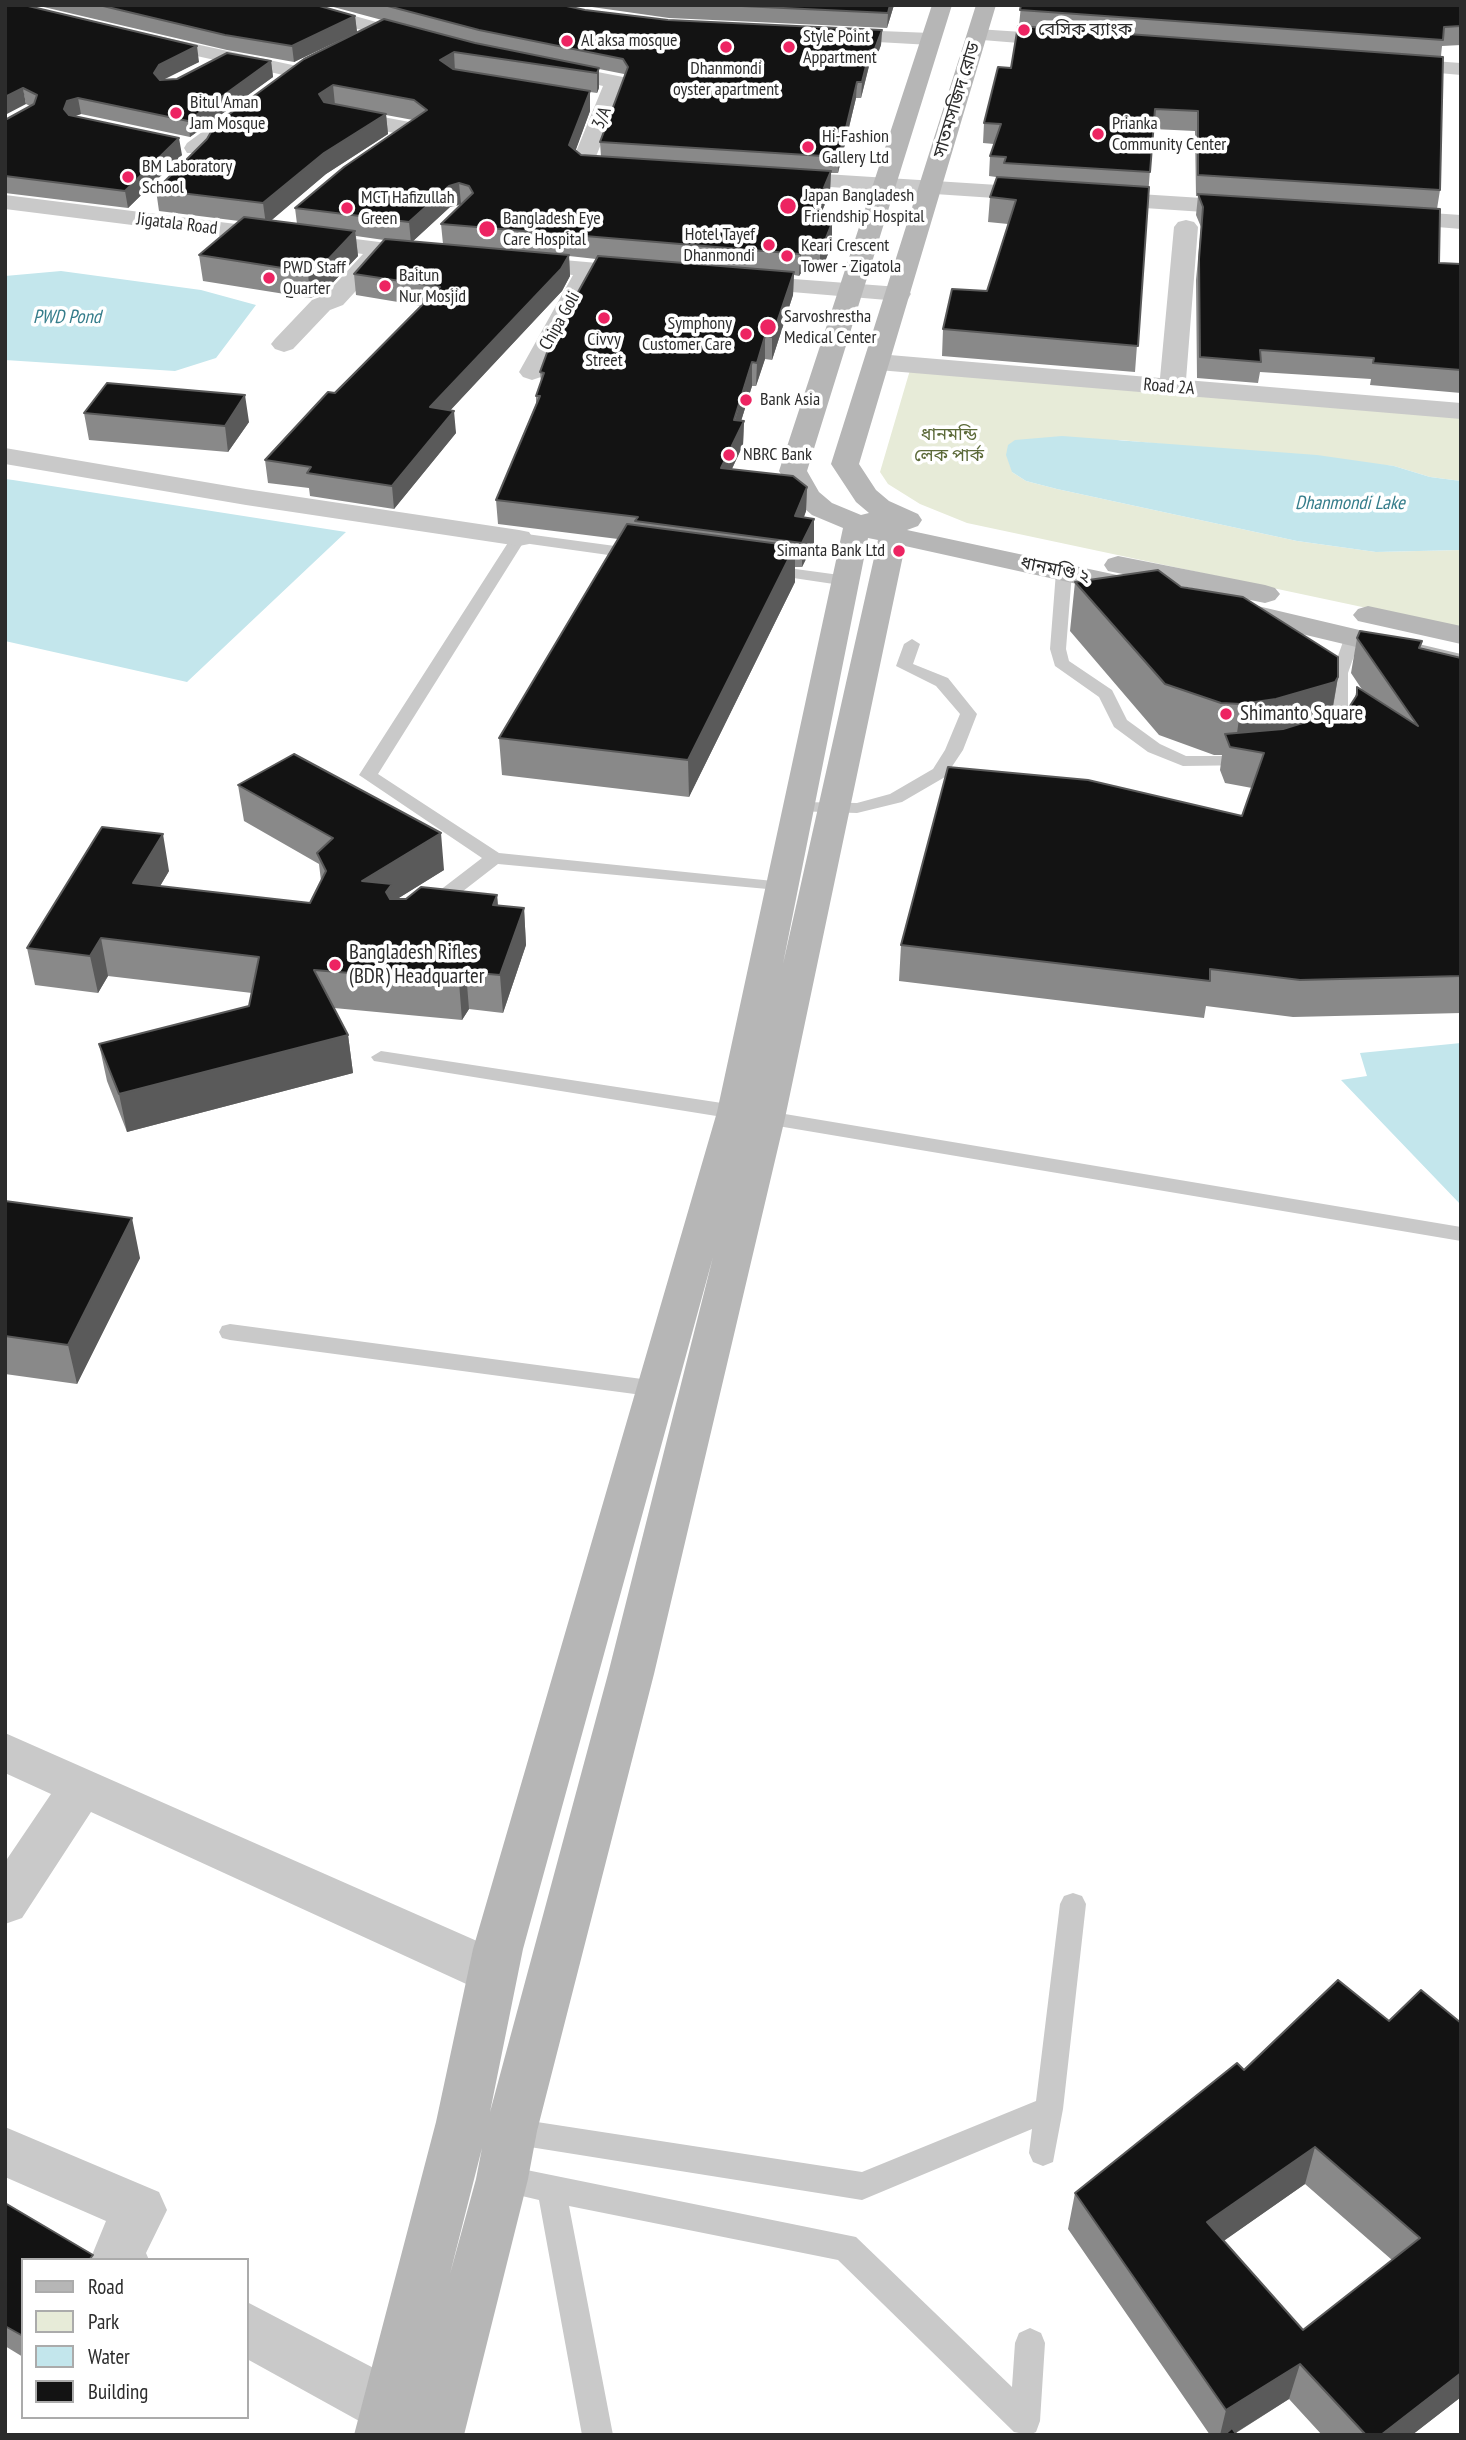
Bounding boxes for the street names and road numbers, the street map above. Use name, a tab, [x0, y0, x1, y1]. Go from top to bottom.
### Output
street label: সাতমসজিদ রোড	[929, 40, 985, 160]
street label: 3/A	[588, 104, 616, 132]
street label: Jigatala Road	[135, 208, 219, 240]
street label: Chipa Goli	[535, 288, 585, 354]
street label: Road 2A	[1143, 374, 1195, 400]
street label: ধানমণ্ডি ২	[1018, 552, 1092, 588]

